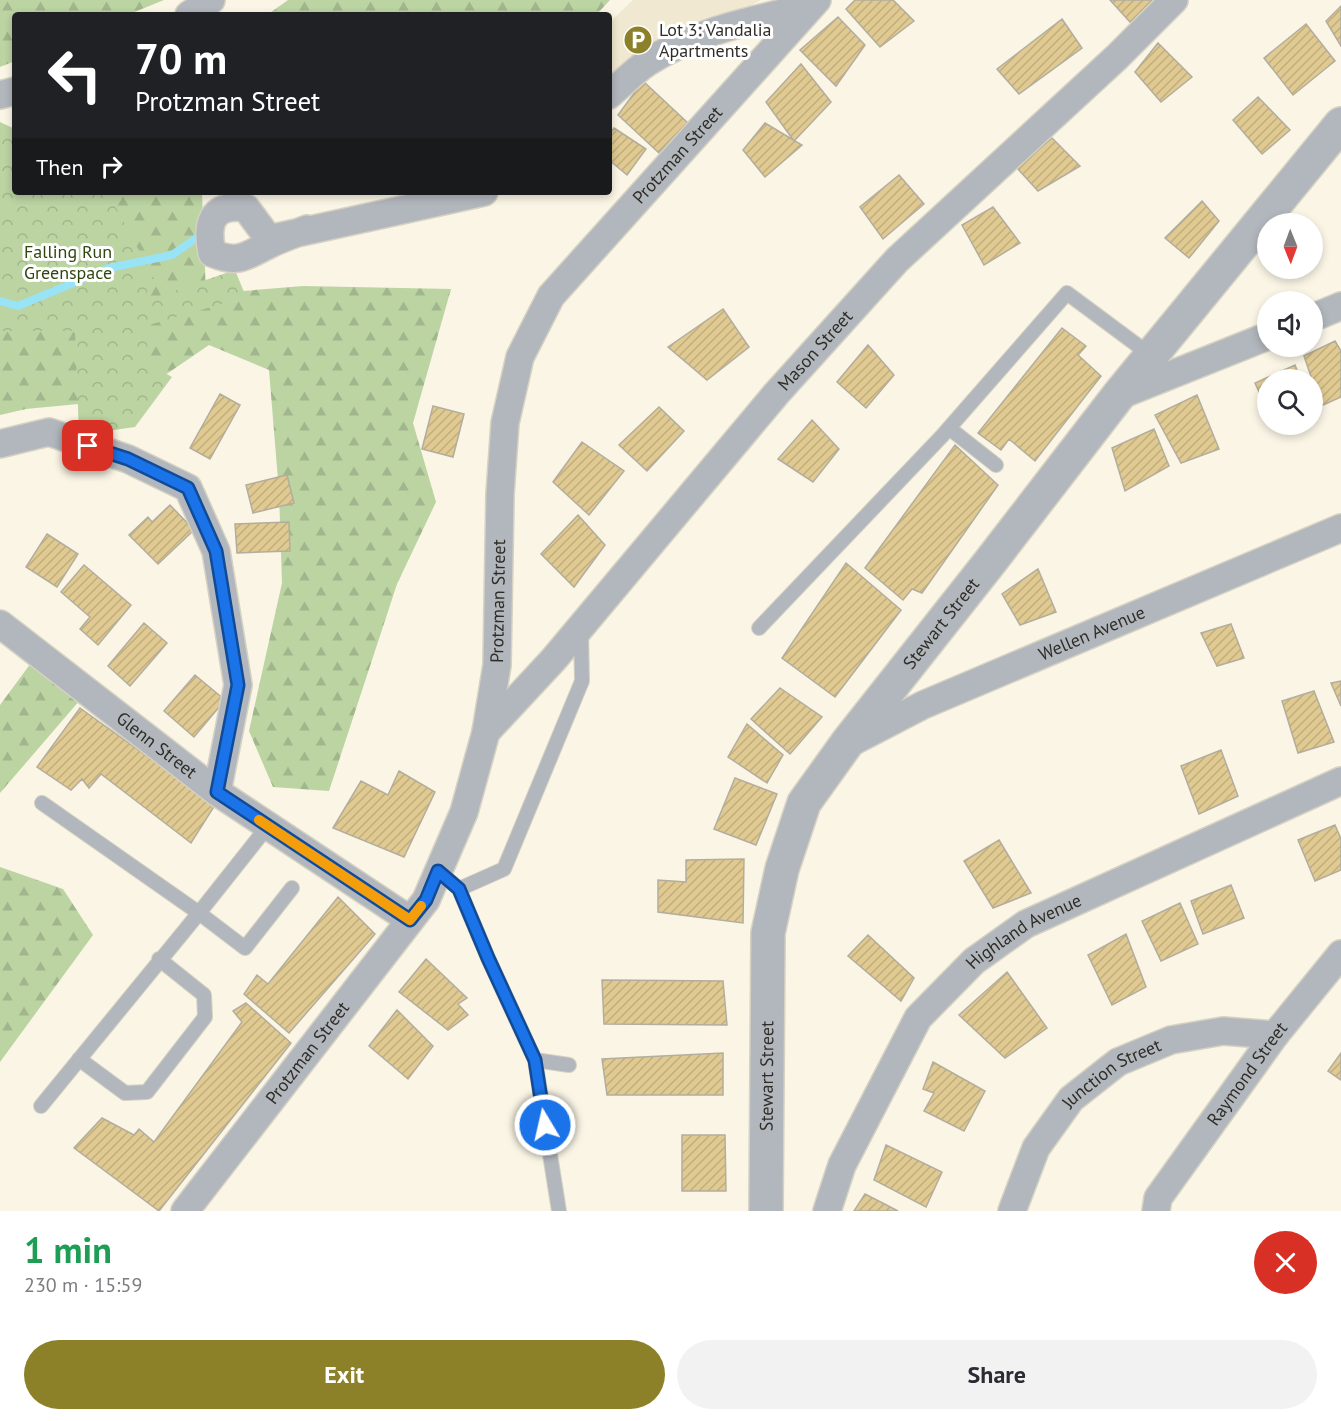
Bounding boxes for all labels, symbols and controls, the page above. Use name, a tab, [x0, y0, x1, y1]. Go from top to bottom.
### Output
place label: Lot 3: Vandalia Apartments	[659, 18, 772, 62]
parking icon: Lot 3: Vandalia Apartments	[622, 24, 654, 56]
text: 70 m	[135, 31, 227, 86]
icon: left	[36, 36, 114, 114]
text: Protzman Street	[135, 84, 320, 118]
street label: Protzman Street	[627, 101, 727, 208]
icon: right	[95, 150, 128, 183]
text: Then	[36, 153, 83, 181]
north arrow	[1257, 213, 1323, 279]
map controls	[1257, 213, 1323, 435]
park label: Falling Run Greenspace	[24, 240, 112, 284]
button: sound	[1257, 291, 1323, 357]
street label: Mason Street	[772, 305, 857, 395]
button: search	[1257, 369, 1323, 435]
pin	[62, 420, 113, 471]
icon: arrive	[71, 429, 104, 462]
street label: Protzman Street	[485, 539, 510, 663]
street label: Stewart Street	[898, 573, 984, 674]
street label: Wellen Avenue	[1035, 600, 1148, 666]
street label: Glenn Street	[112, 706, 202, 783]
street label: Highland Avenue	[960, 888, 1085, 974]
street label: Protzman Street	[260, 997, 354, 1109]
street label: Raymond Street	[1202, 1017, 1292, 1130]
street label: Stewart Street	[755, 1021, 778, 1131]
street label: Junction Street	[1056, 1033, 1164, 1113]
position arrow	[513, 1093, 577, 1157]
text: 1 min	[24, 1226, 112, 1273]
button: close	[1254, 1231, 1317, 1294]
text: 230 m · 15:59	[24, 1272, 142, 1298]
button: Exit	[24, 1340, 665, 1409]
button: Share	[677, 1340, 1317, 1409]

